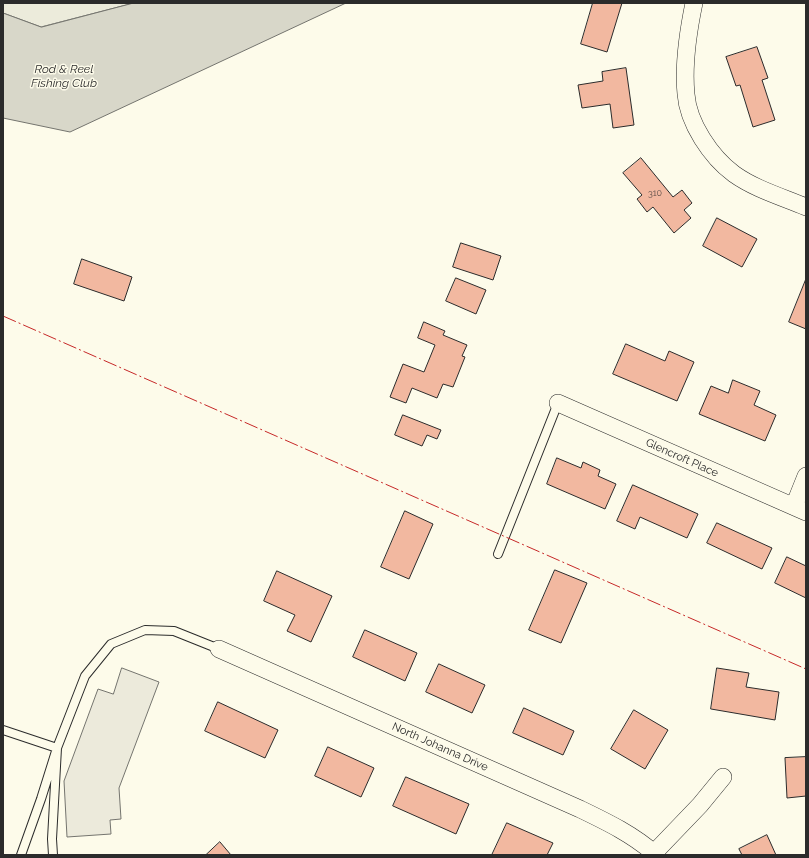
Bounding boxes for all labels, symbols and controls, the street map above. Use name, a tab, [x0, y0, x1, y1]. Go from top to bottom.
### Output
water label: Rod & Reel Fishing Club	[31, 62, 97, 90]
house number: 310	[648, 188, 662, 198]
street label: Glencroft Place	[644, 436, 720, 480]
street label: North Johanna Drive	[390, 720, 490, 774]

